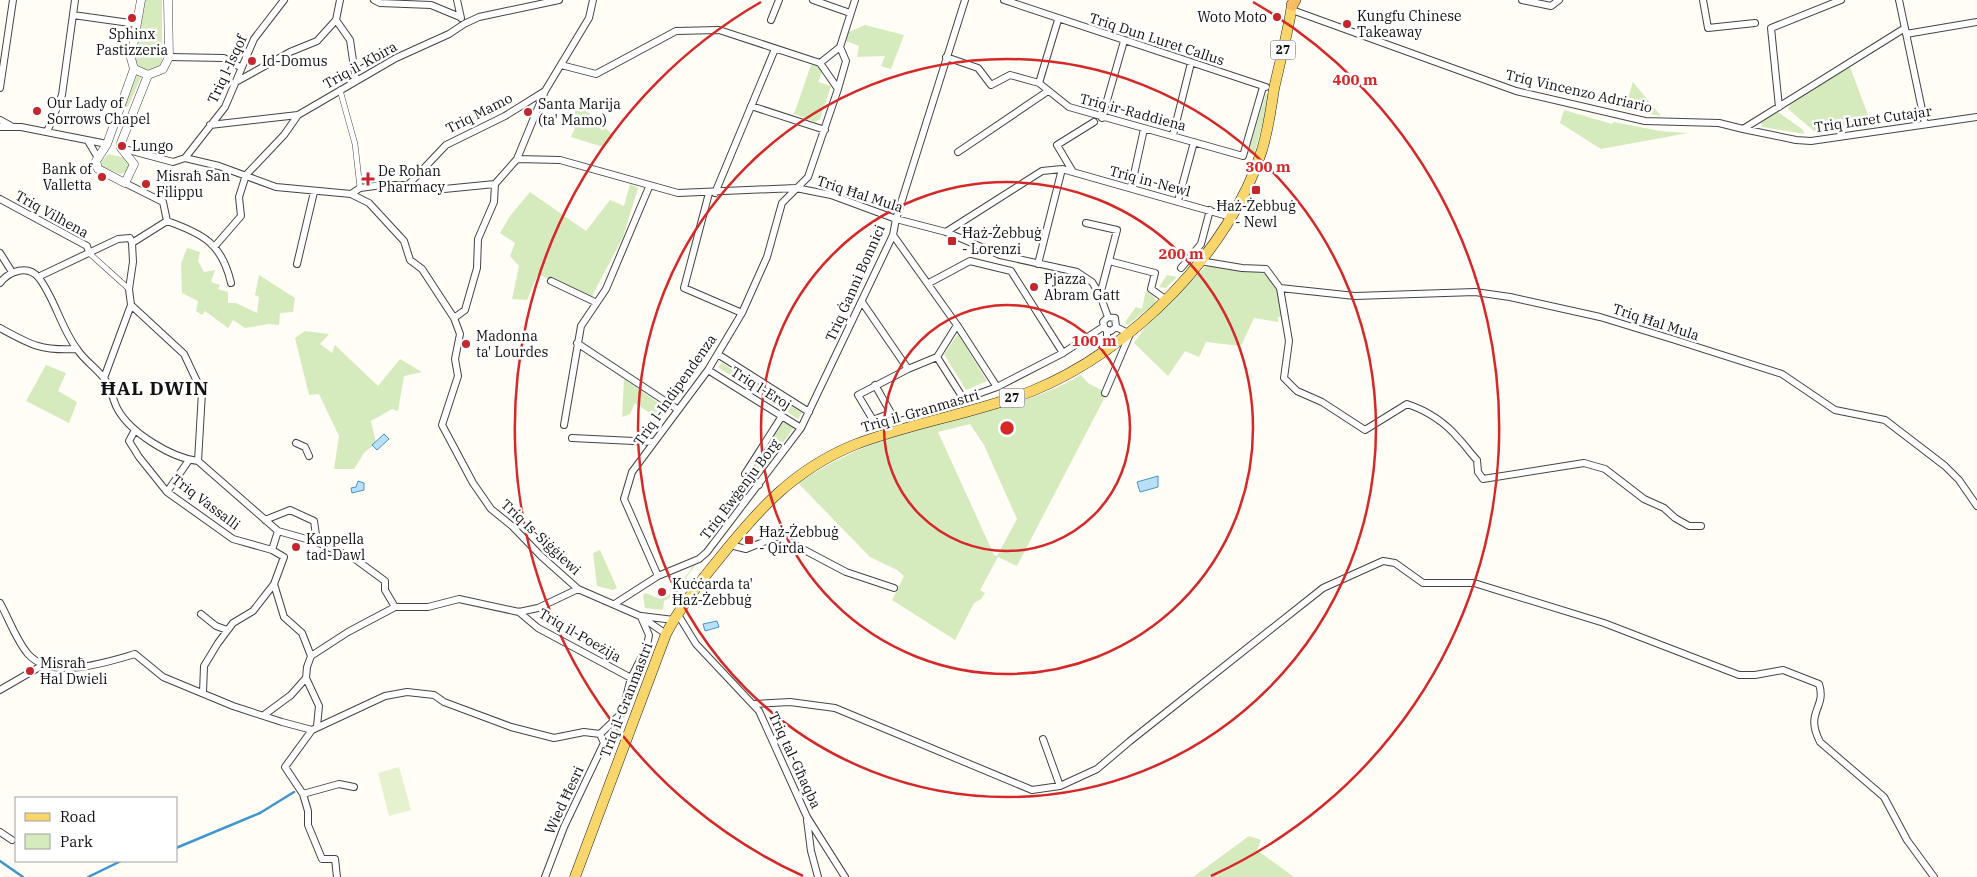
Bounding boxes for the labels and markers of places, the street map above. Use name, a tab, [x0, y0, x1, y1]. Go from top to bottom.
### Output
place label: Kungfu Chinese Takeaway	[1357, 7, 1462, 41]
place label: Woto Moto	[1197, 8, 1267, 26]
marker: Woto Moto	[1271, 11, 1283, 23]
marker: Sphinx Pastizzeria	[126, 12, 138, 24]
marker: Kungfu Chinese Takeaway	[1341, 18, 1353, 30]
place label: Sphinx Pastizzeria	[96, 25, 168, 59]
place label: Id-Domus	[262, 52, 328, 70]
marker: Id-Domus	[246, 55, 258, 67]
place label: Our Lady of Sorrows Chapel	[47, 94, 150, 128]
place label: Santa Marija (ta' Mamo)	[538, 95, 621, 129]
marker: Our Lady of Sorrows Chapel	[31, 105, 43, 117]
marker: Santa Marija (ta' Mamo)	[522, 106, 534, 118]
place label: Lungo	[132, 137, 173, 155]
marker: Lungo	[116, 140, 128, 152]
place label: Bank of Valletta	[42, 160, 93, 194]
place label: De Rohan Pharmacy	[378, 162, 446, 196]
place label: Misraħ San Filippu	[156, 167, 230, 201]
marker: Bank of Valletta	[96, 171, 108, 183]
marker: De Rohan Pharmacy	[362, 173, 374, 185]
marker: Misraħ San Filippu	[140, 178, 152, 190]
marker: Ħaż-Żebbuġ - Newl	[1250, 184, 1262, 196]
place label: Ħaż-Żebbuġ - Newl	[1216, 197, 1296, 231]
place label: Ħaż-Żebbuġ - Lorenzi	[962, 224, 1042, 258]
marker: Ħaż-Żebbuġ - Lorenzi	[946, 235, 958, 247]
place label: Pjazza Abram Gatt	[1044, 270, 1120, 304]
marker: Pjazza Abram Gatt	[1028, 281, 1040, 293]
place label: Madonna ta' Lourdes	[476, 327, 549, 361]
marker: Madonna ta' Lourdes	[460, 338, 472, 350]
centre of rings	[998, 419, 1016, 437]
place label: Ħaż-Żebbuġ - Qirda	[759, 523, 839, 557]
place label: Kappella tad-Dawl	[306, 530, 365, 564]
marker: Ħaż-Żebbuġ - Qirda	[743, 534, 755, 546]
marker: Kappella tad-Dawl	[290, 541, 302, 553]
place label: Kuċċarda ta' Ħaż-Żebbuġ	[672, 575, 753, 609]
marker: Kuċċarda ta' Ħaż-Żebbuġ	[656, 586, 668, 598]
place label: Misraħ Ħal Dwieli	[40, 654, 107, 688]
marker: Misraħ Ħal Dwieli	[24, 665, 36, 677]

